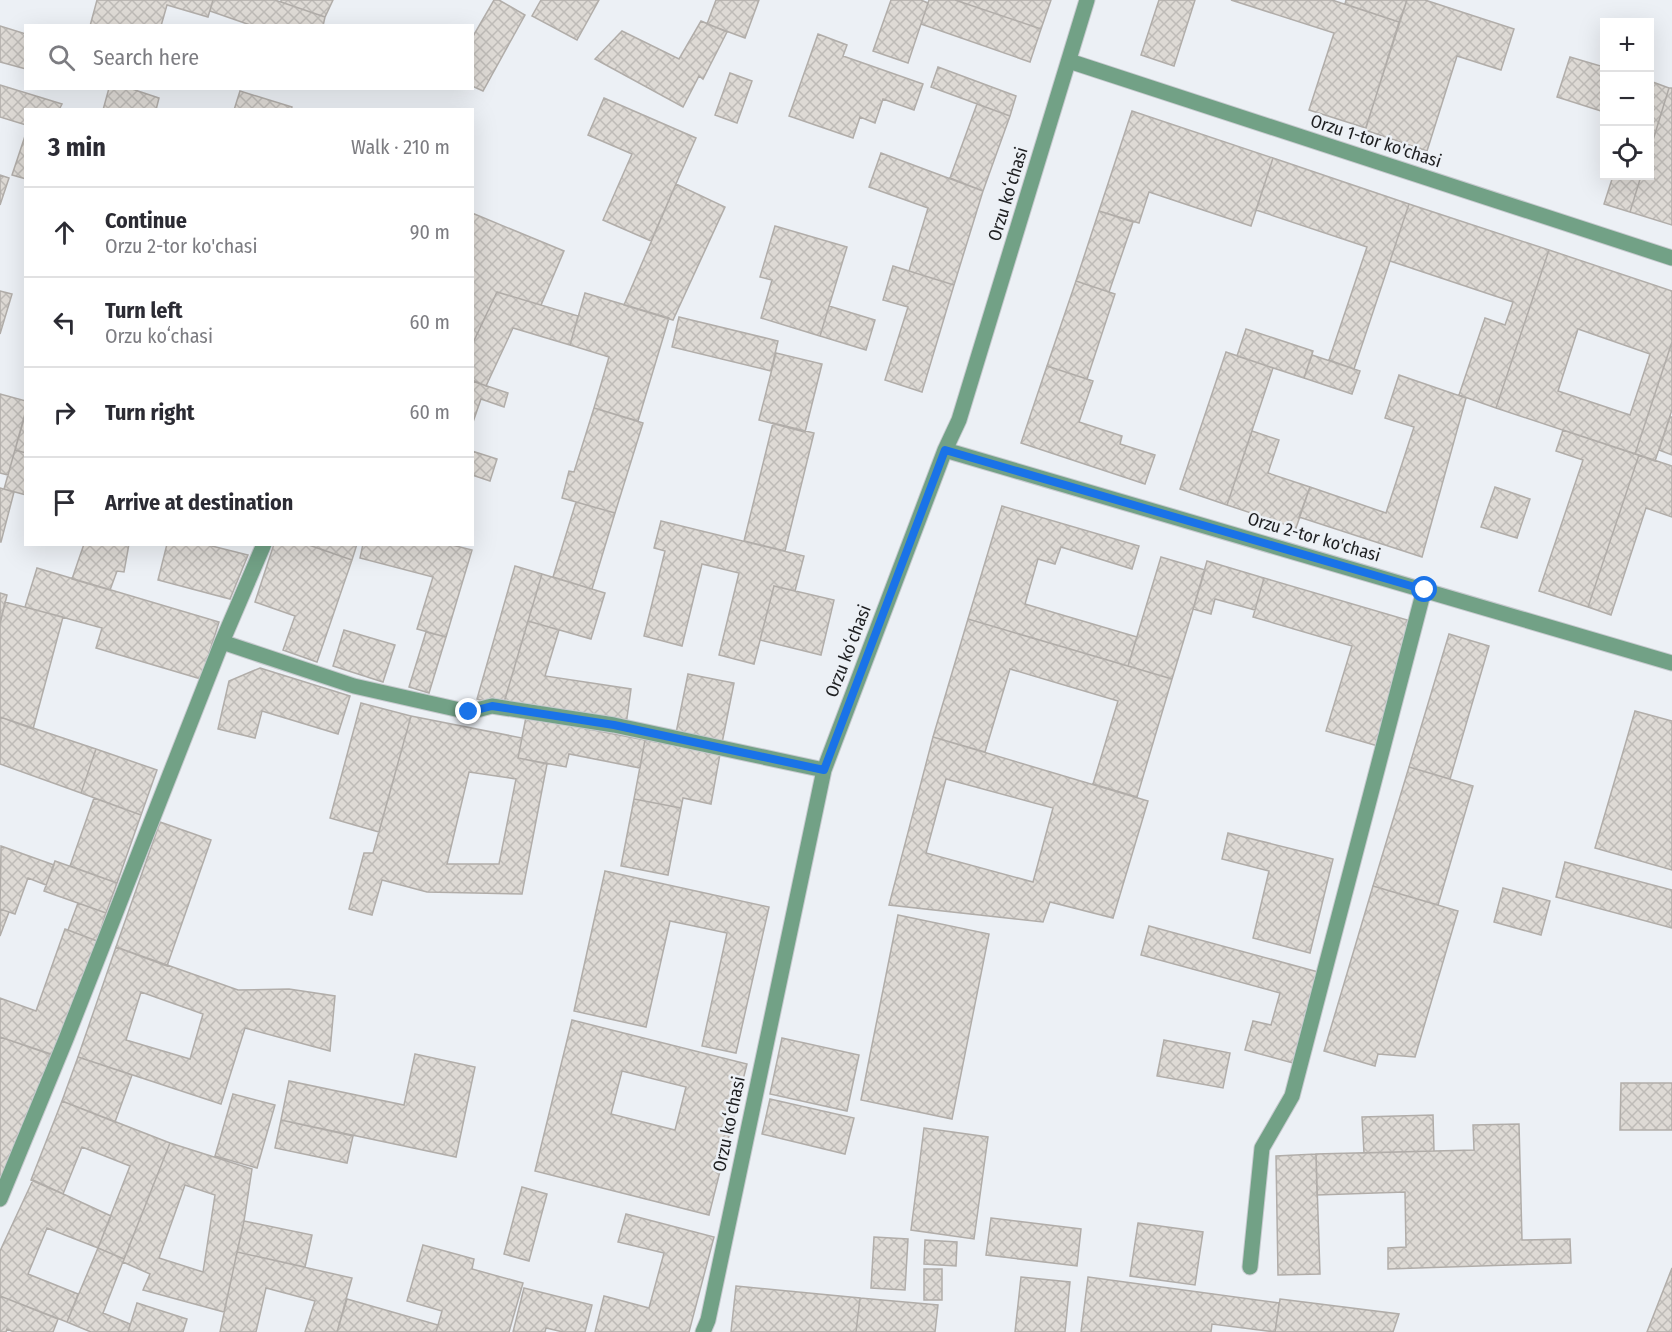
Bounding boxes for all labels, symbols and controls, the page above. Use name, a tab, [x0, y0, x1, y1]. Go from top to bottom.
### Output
map controls	[1600, 18, 1654, 180]
button: +	[1600, 18, 1654, 72]
search box	[24, 24, 474, 90]
icon: search	[45, 41, 78, 74]
text: Search here	[93, 44, 199, 71]
button: −	[1600, 72, 1654, 126]
street label: Orzu 1-tor ko'chasi	[1308, 109, 1444, 173]
button: locate	[1600, 126, 1654, 180]
text: 3 min	[48, 132, 106, 163]
text: Walk · 210 m	[351, 135, 450, 159]
street label: Orzu koʻchasi	[983, 144, 1033, 244]
text: Continue	[105, 207, 187, 234]
icon: ahead	[48, 216, 81, 249]
text: 90 m	[410, 220, 450, 244]
text: Orzu 2-tor ko'chasi	[105, 234, 257, 258]
text: Turn left	[105, 297, 183, 324]
icon: left	[48, 306, 81, 339]
text: 60 m	[410, 310, 450, 334]
text: Orzu koʻchasi	[105, 324, 213, 348]
icon: right	[48, 396, 81, 429]
text: Turn right	[105, 399, 194, 426]
text: 60 m	[410, 400, 450, 424]
icon: arrive	[48, 486, 81, 519]
text: Arrive at destination	[105, 489, 293, 516]
street label: Orzu 2-tor ko'chasi	[1245, 508, 1383, 566]
route start	[1411, 576, 1437, 602]
street label: Orzu koʻchasi	[820, 602, 876, 700]
route end	[455, 698, 481, 724]
street label: Orzu koʻchasi	[708, 1074, 750, 1174]

